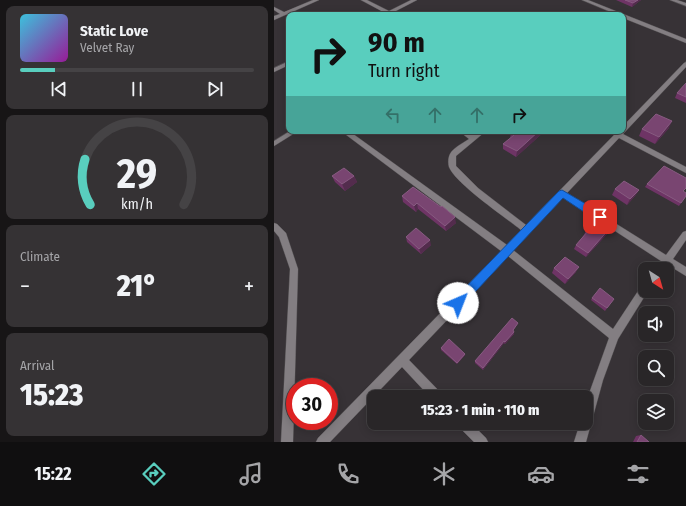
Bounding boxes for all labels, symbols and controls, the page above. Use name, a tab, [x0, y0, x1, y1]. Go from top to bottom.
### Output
text: Static Love	[80, 22, 148, 40]
text: 90 m	[368, 26, 425, 59]
icon: right	[302, 28, 354, 80]
text: Velvet Ray	[80, 40, 134, 55]
text: Turn right	[368, 60, 440, 82]
icon: previous	[48, 78, 70, 100]
icon: pause	[126, 78, 148, 100]
icon: next	[204, 78, 226, 100]
icon: left	[382, 104, 404, 126]
icon: ahead	[424, 104, 446, 126]
icon: ahead	[466, 104, 488, 126]
icon: right	[508, 104, 530, 126]
text: 29	[116, 148, 157, 198]
text: km/h	[121, 195, 153, 212]
pin	[583, 200, 617, 234]
icon: arrive	[589, 206, 611, 228]
text: Climate	[20, 249, 60, 264]
north arrow	[638, 262, 674, 298]
map controls	[638, 262, 674, 430]
text: 21°	[117, 268, 157, 304]
text: −	[20, 273, 30, 300]
text: +	[244, 273, 254, 300]
position arrow	[437, 282, 479, 324]
button: sound	[638, 306, 674, 342]
button: search	[638, 350, 674, 386]
text: Arrival	[20, 358, 54, 373]
text: 15:23	[20, 377, 83, 413]
speed limit sign: 30	[286, 378, 338, 430]
button: layers	[638, 394, 674, 430]
text: 15:23 · 1 min · 110 m	[421, 401, 539, 419]
icon: directions	[140, 460, 168, 488]
icon: music	[237, 460, 265, 488]
icon: phone	[334, 460, 362, 488]
icon: climate	[430, 460, 458, 488]
icon: car	[527, 460, 555, 488]
icon: filters	[624, 460, 652, 488]
text: 15:22	[34, 463, 72, 485]

